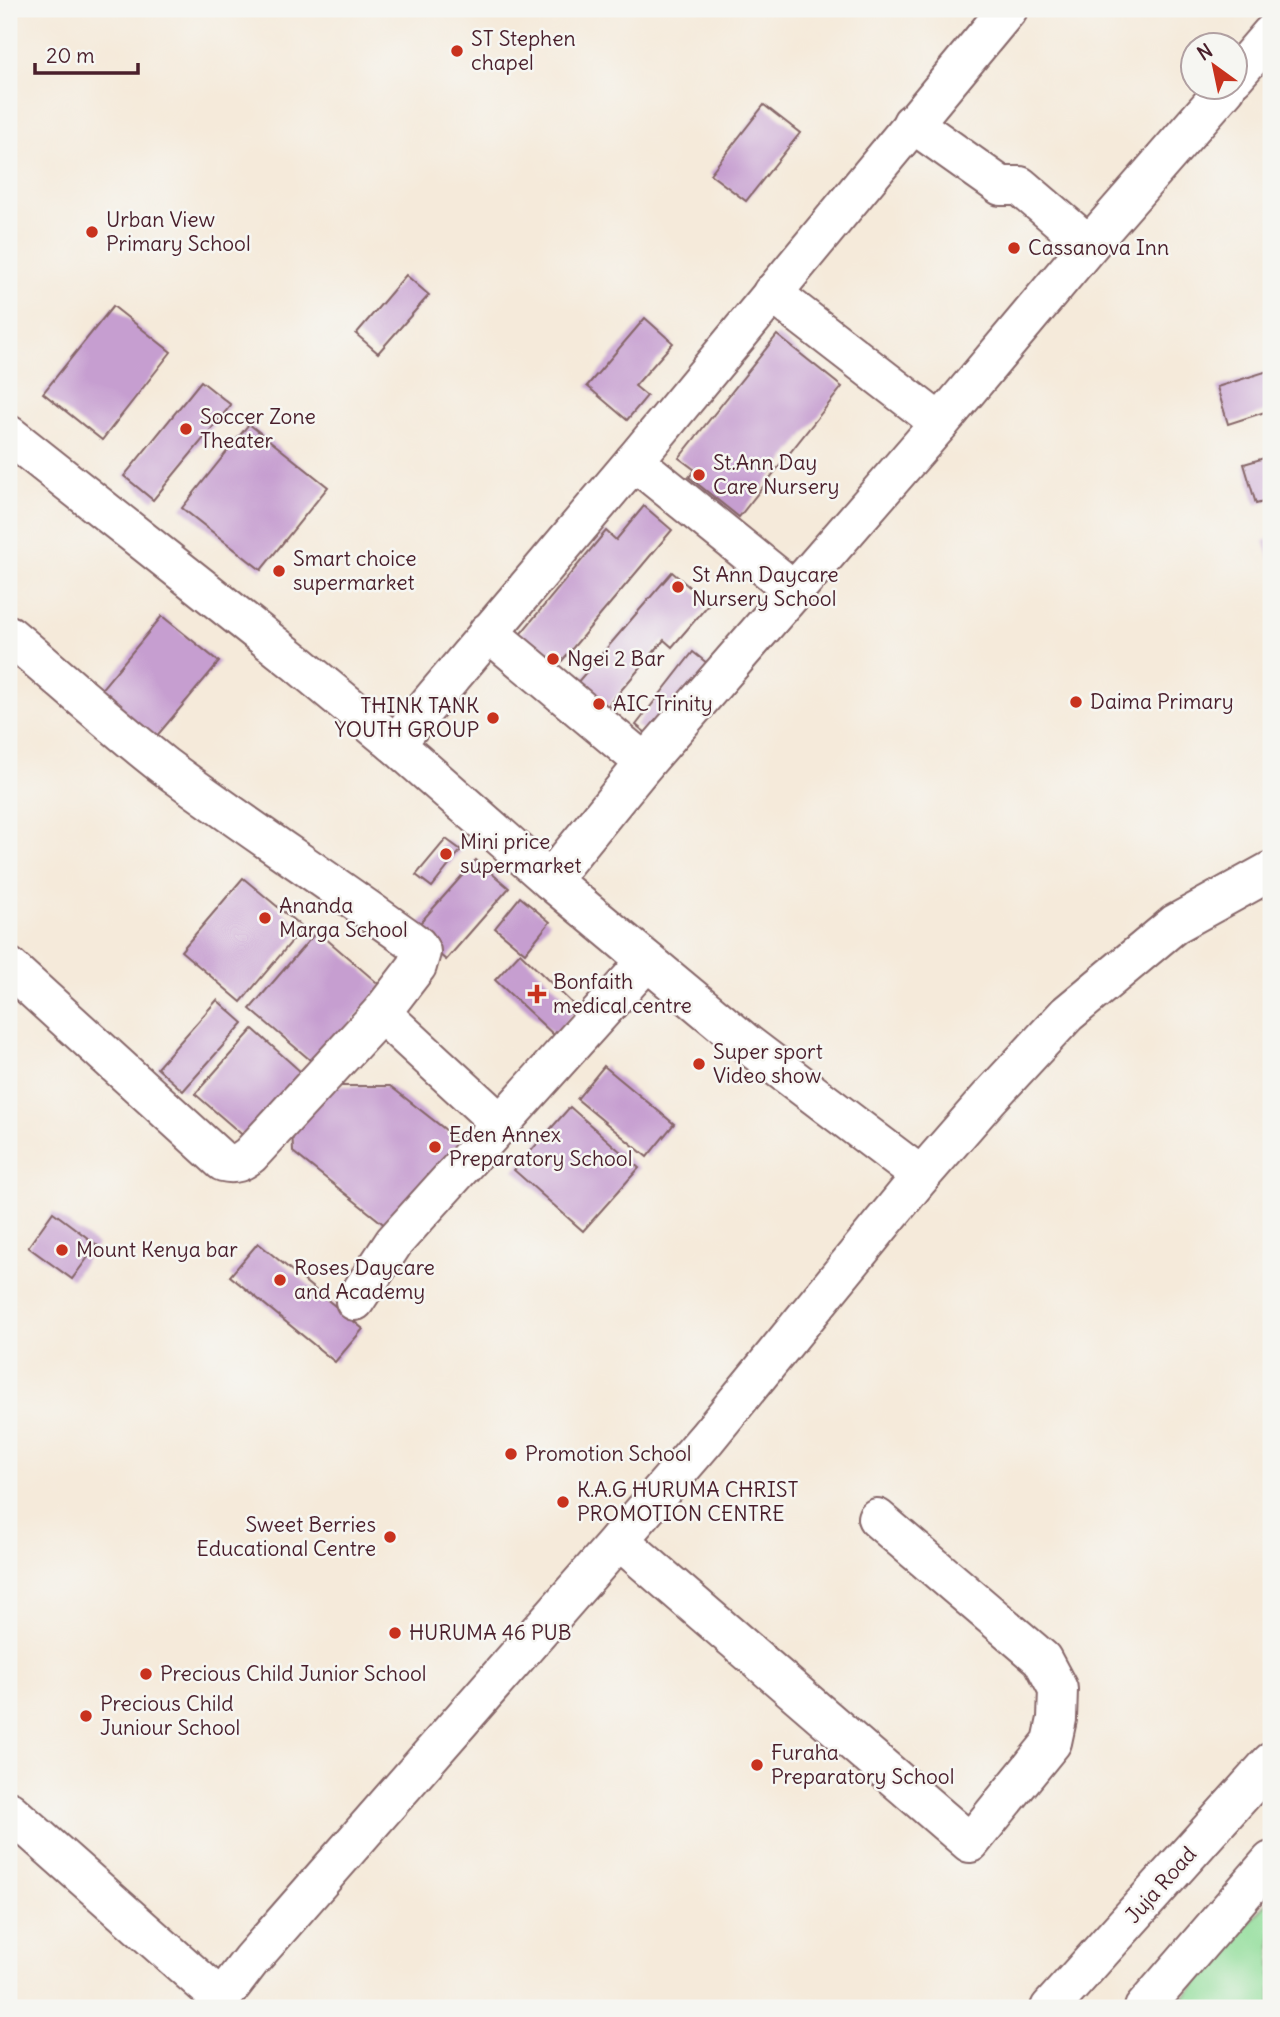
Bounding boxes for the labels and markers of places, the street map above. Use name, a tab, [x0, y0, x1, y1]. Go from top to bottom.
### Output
place label: ST Stephen chapel	[471, 25, 576, 76]
marker: ST Stephen chapel	[449, 43, 465, 59]
place label: Urban View Primary School	[106, 206, 251, 257]
marker: Urban View Primary School	[84, 224, 100, 240]
place label: Cassanova Inn	[1028, 234, 1169, 261]
marker: Cassanova Inn	[1006, 240, 1022, 256]
place label: Soccer Zone Theater	[200, 403, 316, 454]
marker: Soccer Zone Theater	[178, 421, 194, 437]
place label: St.Ann Day Care Nursery	[713, 449, 839, 500]
marker: St.Ann Day Care Nursery	[691, 467, 707, 483]
place label: Smart choice supermarket	[293, 545, 417, 596]
place label: St Ann Daycare Nursery School	[692, 561, 839, 612]
marker: Smart choice supermarket	[271, 563, 287, 579]
marker: St Ann Daycare Nursery School	[670, 579, 686, 595]
place label: Ngei 2 Bar	[567, 645, 665, 672]
marker: Ngei 2 Bar	[545, 651, 561, 667]
place label: Daima Primary	[1090, 688, 1234, 715]
place label: AIC Trinity	[613, 690, 713, 717]
place label: THINK TANK YOUTH GROUP	[334, 692, 479, 743]
marker: Daima Primary	[1068, 694, 1084, 710]
marker: AIC Trinity	[591, 696, 607, 712]
marker: THINK TANK YOUTH GROUP	[485, 710, 501, 726]
place label: Mini price supermarket	[460, 828, 582, 879]
marker: Mini price supermarket	[438, 846, 454, 862]
place label: Ananda Marga School	[279, 892, 408, 943]
marker: Ananda Marga School	[257, 910, 273, 926]
place label: Bonfaith medical centre	[553, 968, 692, 1019]
marker: Bonfaith medical centre	[527, 984, 547, 1004]
place label: Super sport Video show	[713, 1038, 823, 1089]
marker: Super sport Video show	[691, 1056, 707, 1072]
place label: Eden Annex Preparatory School	[449, 1121, 632, 1172]
marker: Eden Annex Preparatory School	[427, 1139, 443, 1155]
place label: Mount Kenya bar	[76, 1236, 238, 1263]
marker: Mount Kenya bar	[54, 1242, 70, 1258]
place label: Roses Daycare and Academy	[294, 1254, 435, 1305]
marker: Roses Daycare and Academy	[272, 1272, 288, 1288]
place label: Promotion School	[525, 1440, 691, 1467]
marker: Promotion School	[503, 1446, 519, 1462]
place label: K.A.G HURUMA CHRIST PROMOTION CENTRE	[577, 1476, 799, 1527]
marker: K.A.G HURUMA CHRIST PROMOTION CENTRE	[555, 1494, 571, 1510]
place label: Sweet Berries Educational Centre	[197, 1511, 376, 1562]
marker: Sweet Berries Educational Centre	[382, 1529, 398, 1545]
place label: HURUMA 46 PUB	[409, 1619, 572, 1646]
marker: HURUMA 46 PUB	[387, 1625, 403, 1641]
place label: Precious Child Junior School	[160, 1660, 427, 1687]
marker: Precious Child Junior School	[138, 1666, 154, 1682]
place label: Precious Child Juniour School	[100, 1690, 240, 1741]
marker: Precious Child Juniour School	[78, 1708, 94, 1724]
place label: Furaha Preparatory School	[771, 1739, 954, 1790]
marker: Furaha Preparatory School	[749, 1757, 765, 1773]

